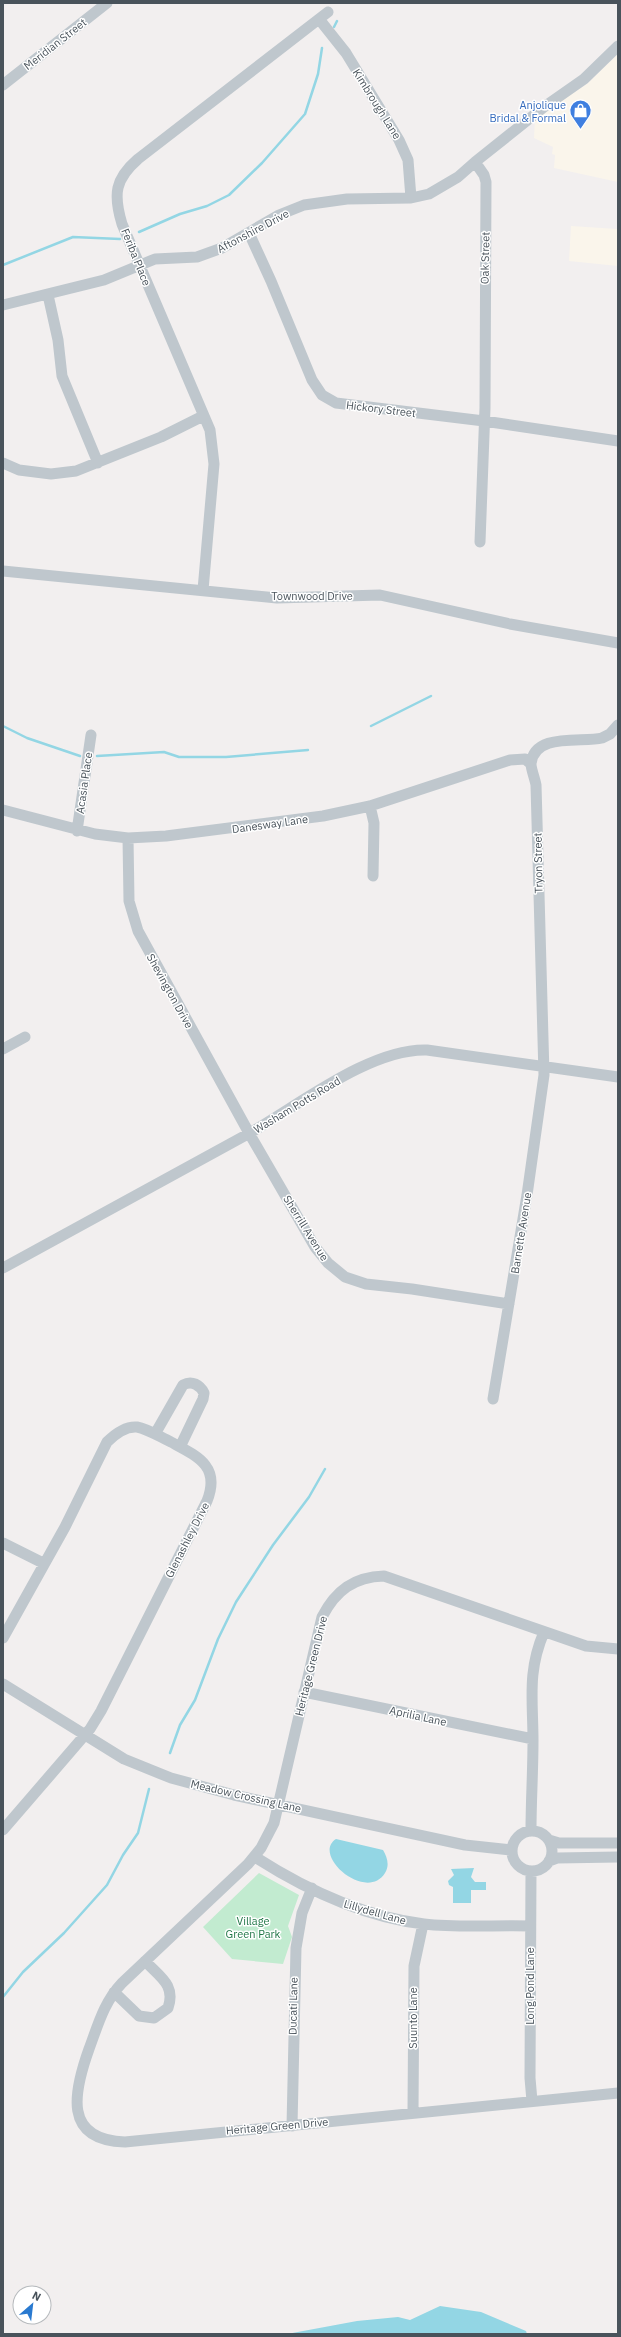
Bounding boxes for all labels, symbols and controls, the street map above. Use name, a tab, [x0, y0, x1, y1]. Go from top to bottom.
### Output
street label: Meridian Street	[21, 15, 89, 73]
street label: Kimbrough Lane	[350, 66, 404, 142]
place label: Anjolique Bridal & Formal	[489, 98, 566, 125]
shop icon: Anjolique Bridal & Formal	[568, 98, 594, 131]
street label: Aftonshire Drive	[215, 206, 291, 256]
street label: Feriba Place	[118, 226, 154, 288]
street label: Oak Street	[478, 232, 492, 284]
street label: Hickory Street	[345, 398, 417, 420]
street label: Townwood Drive	[271, 589, 353, 603]
street label: Acasia Place	[73, 751, 95, 815]
street label: Danesway Lane	[231, 812, 309, 836]
street label: Tryon Street	[530, 832, 546, 893]
street label: Shevington Drive	[144, 951, 196, 1031]
street label: Washam Potts Road	[251, 1074, 343, 1136]
street label: Barnette Avenue	[508, 1191, 534, 1275]
street label: Sherrill Avenue	[280, 1193, 332, 1263]
street label: Glenashley Drive	[162, 1500, 212, 1580]
street label: Heritage Green Drive	[292, 1614, 330, 1718]
street label: Aprilia Lane	[388, 1703, 448, 1729]
street label: Meadow Crossing Lane	[189, 1776, 303, 1816]
street label: Lillydell Lane	[342, 1896, 408, 1928]
park label: Village Green Park	[226, 1914, 281, 1941]
street label: Long Pond Lane	[523, 1947, 537, 2025]
street label: Ducati Lane	[285, 1977, 301, 2035]
street label: Suunto Lane	[406, 1987, 420, 2049]
street label: Heritage Green Drive	[225, 2115, 329, 2137]
north arrow	[12, 2285, 52, 2325]
text: N	[30, 2288, 44, 2304]

